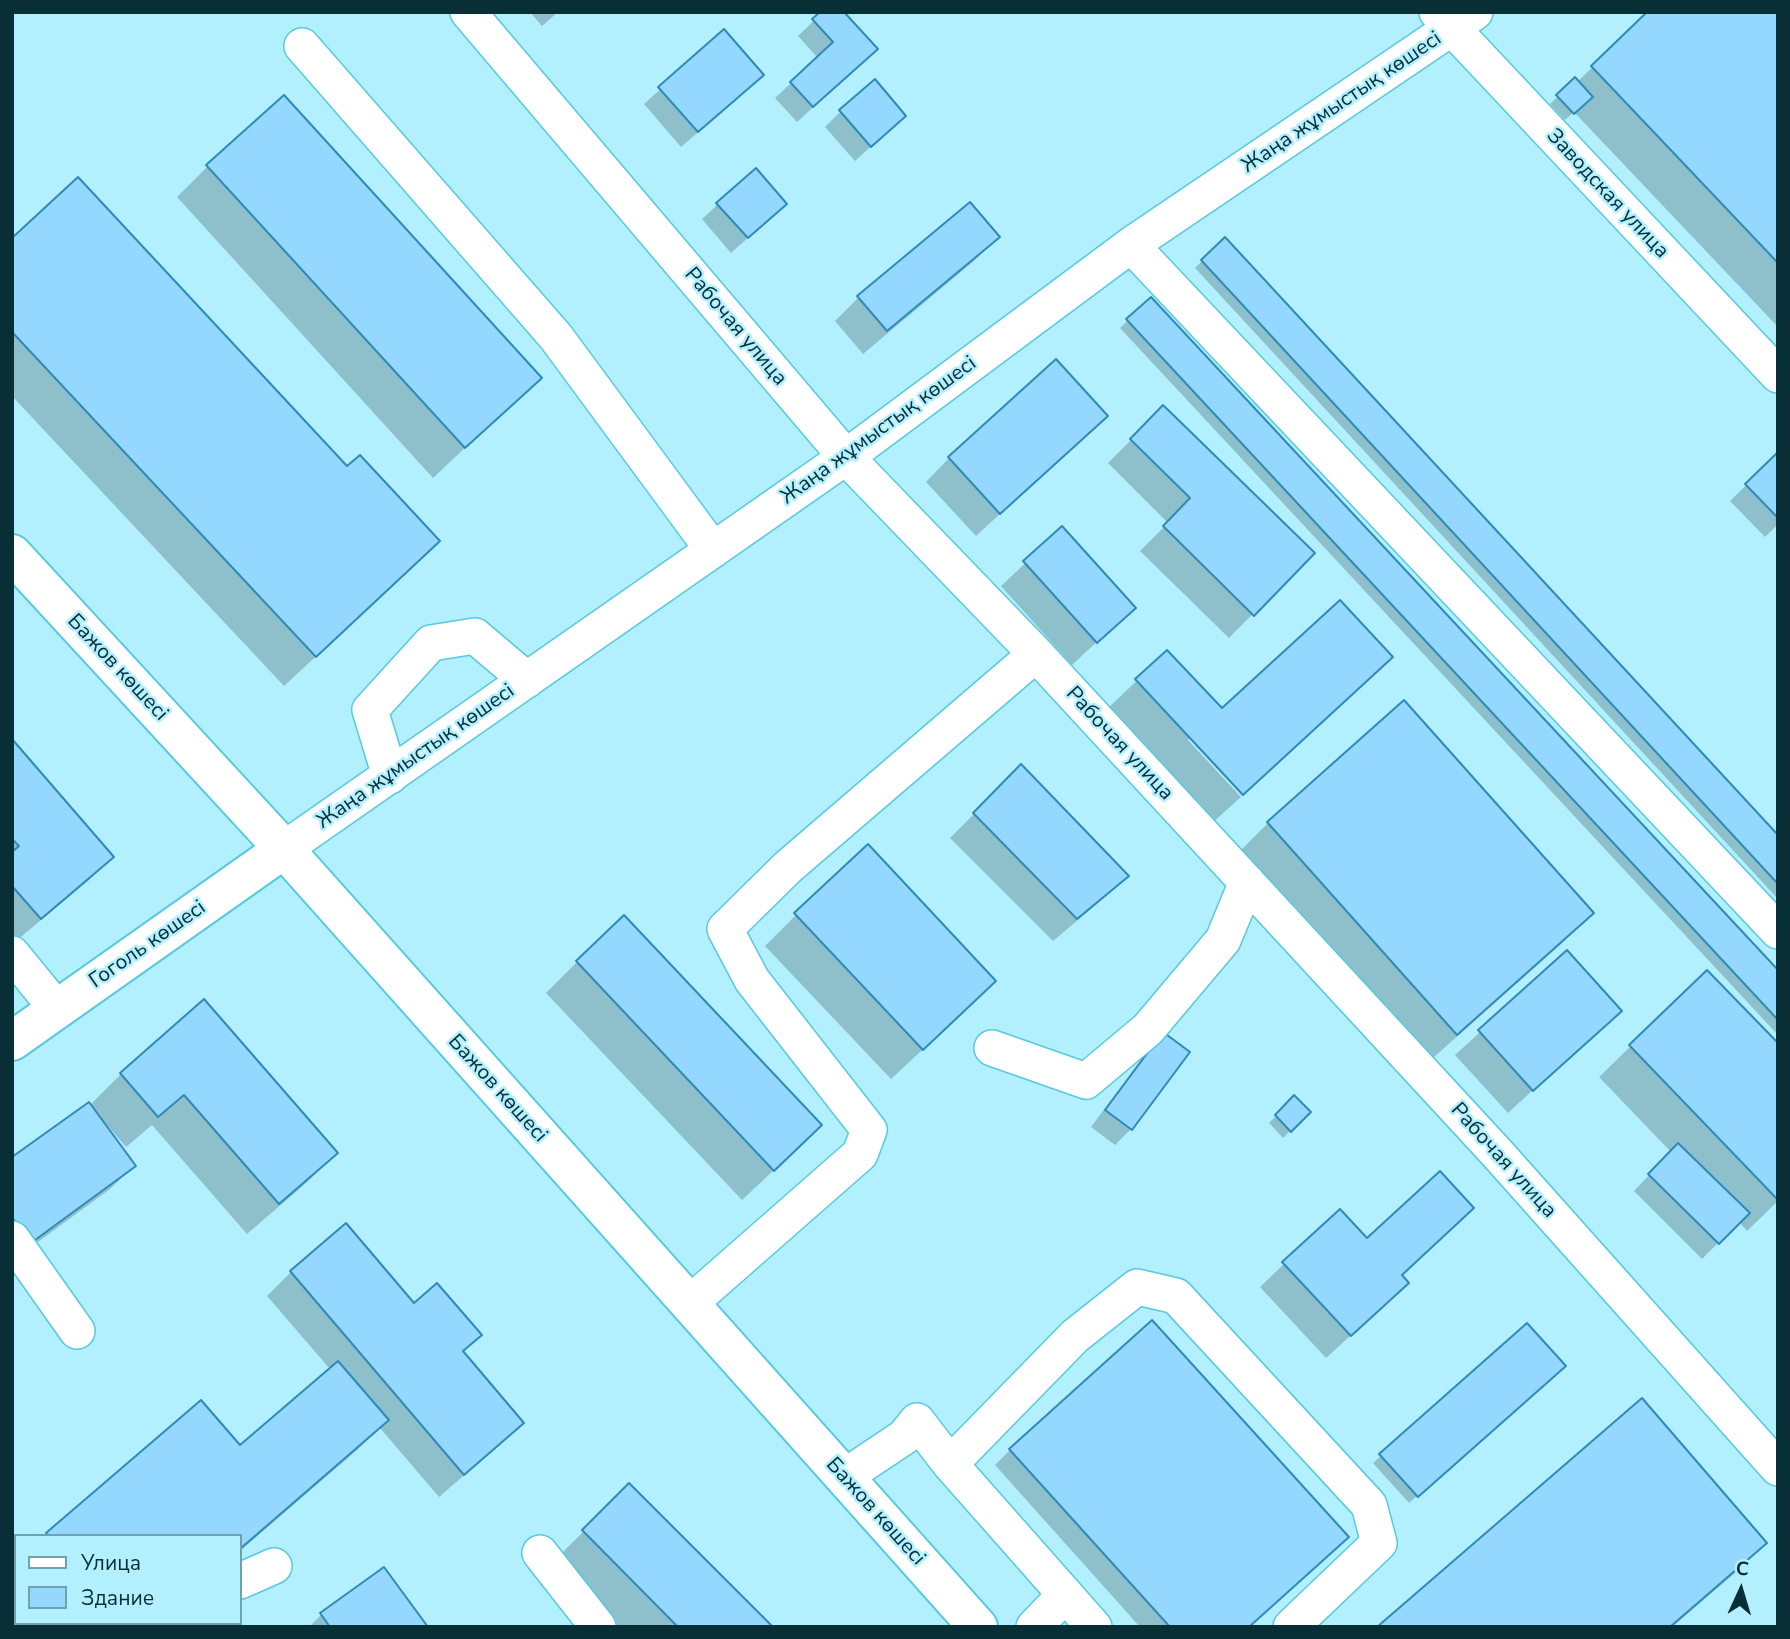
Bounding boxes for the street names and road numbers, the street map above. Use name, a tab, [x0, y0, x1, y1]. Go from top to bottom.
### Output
street label: Жаңа жұмыстық көшесі	[1237, 27, 1447, 179]
street label: Заводская улица	[1540, 124, 1674, 264]
street label: Рабочая улица	[678, 263, 792, 391]
street label: Жаңа жұмыстық көшесі	[776, 352, 982, 510]
street label: Бажов көшесі	[61, 609, 173, 727]
street label: Жаңа жұмыстық көшесі	[312, 679, 520, 835]
street label: Рабочая улица	[1060, 682, 1178, 806]
street label: Гоголь көшесі	[85, 896, 211, 994]
street label: Бажов көшесі	[442, 1030, 552, 1148]
street label: Рабочая улица	[1445, 1098, 1561, 1224]
street label: Бажов көшесі	[820, 1453, 930, 1571]

